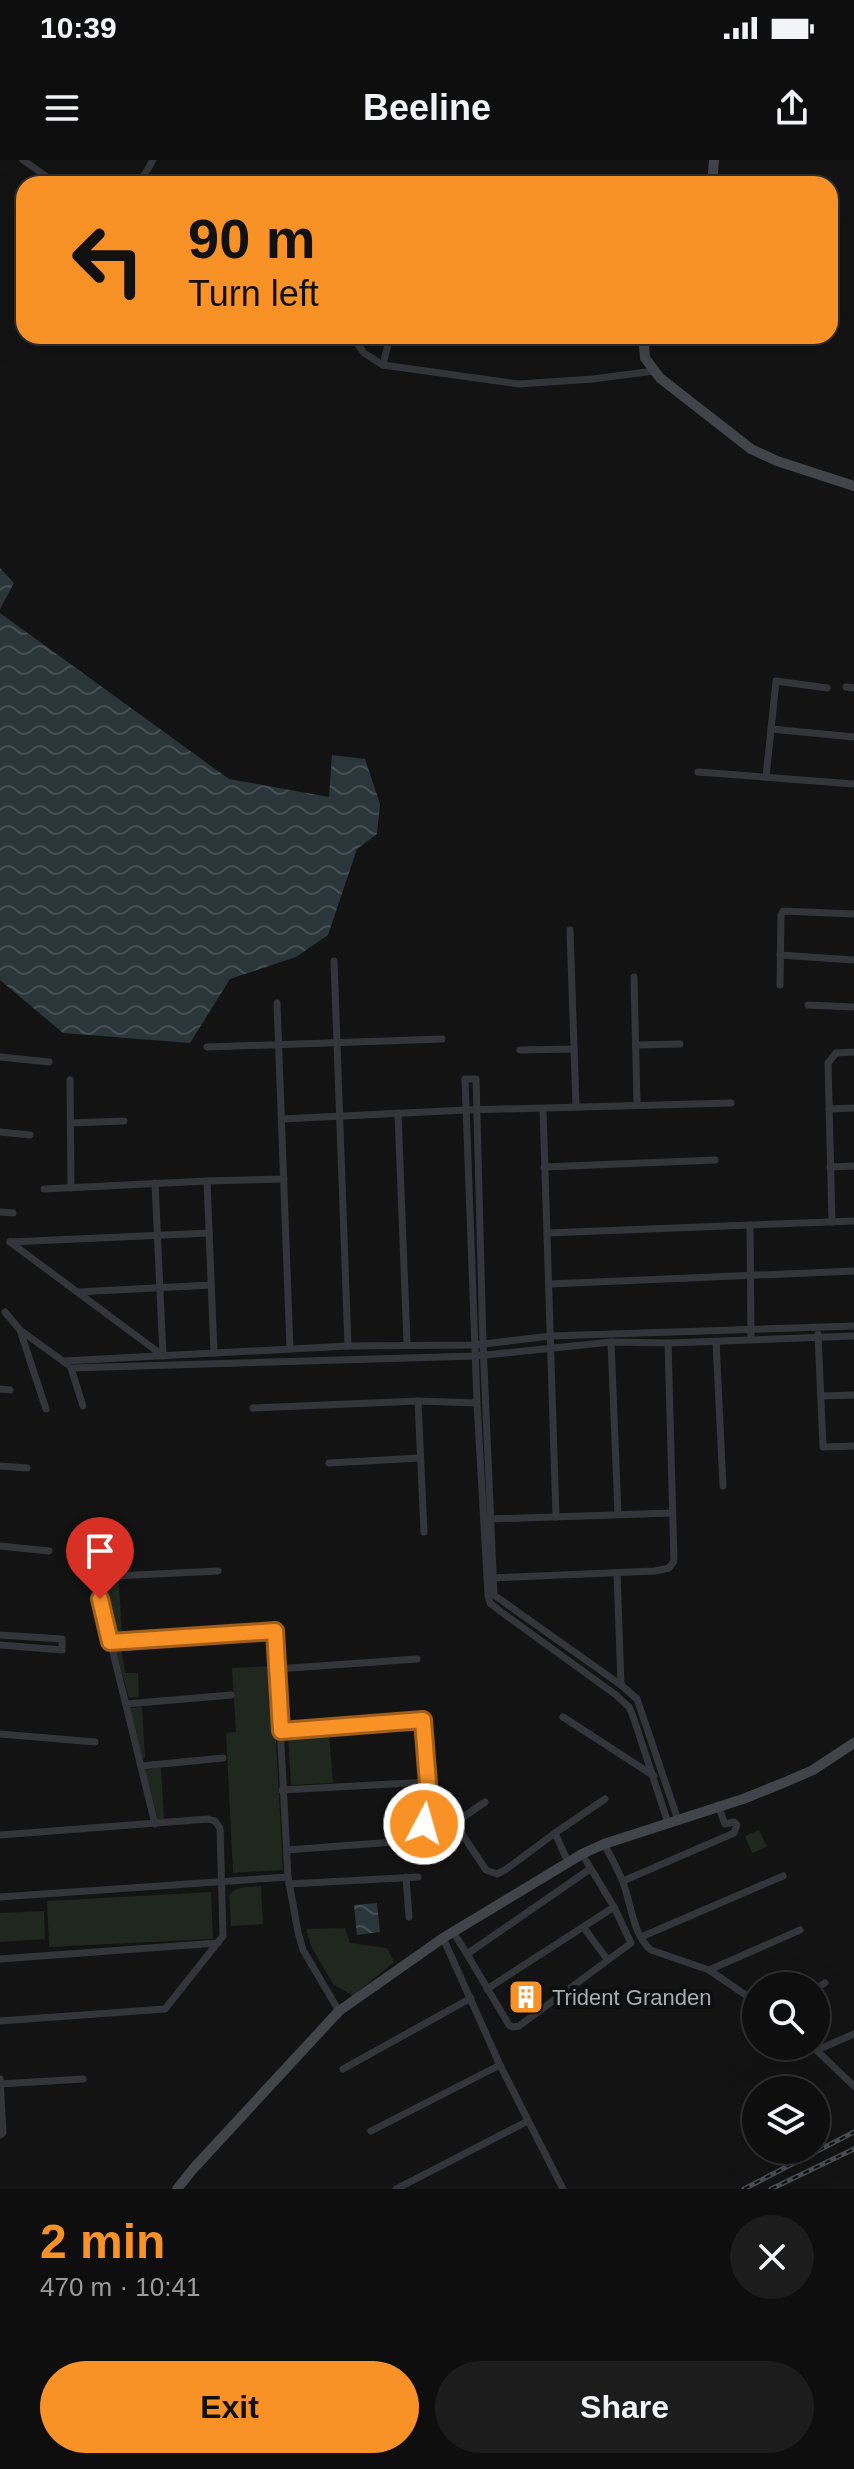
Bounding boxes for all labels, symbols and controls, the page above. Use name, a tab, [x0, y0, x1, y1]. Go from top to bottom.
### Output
text: 10:39	[40, 11, 117, 44]
icon: menu	[40, 86, 84, 130]
icon: share	[770, 86, 814, 130]
text: Beeline	[363, 87, 491, 128]
text: 90 m	[188, 207, 316, 270]
icon: left	[56, 208, 160, 312]
text: Turn left	[188, 273, 319, 314]
pin	[66, 1517, 134, 1599]
icon: arrive	[78, 1529, 122, 1573]
position arrow	[382, 1782, 466, 1866]
map controls	[742, 1972, 830, 2164]
button: search	[742, 1972, 830, 2060]
building icon: Trident Granden	[507, 1978, 545, 2016]
place label: Trident Granden	[552, 1985, 711, 2010]
button: layers	[742, 2076, 830, 2164]
text: 2 min	[40, 2215, 165, 2268]
button: close	[730, 2215, 814, 2299]
text: 470 m · 10:41	[40, 2272, 200, 2302]
button: Exit	[40, 2361, 419, 2453]
button: Share	[435, 2361, 814, 2453]

